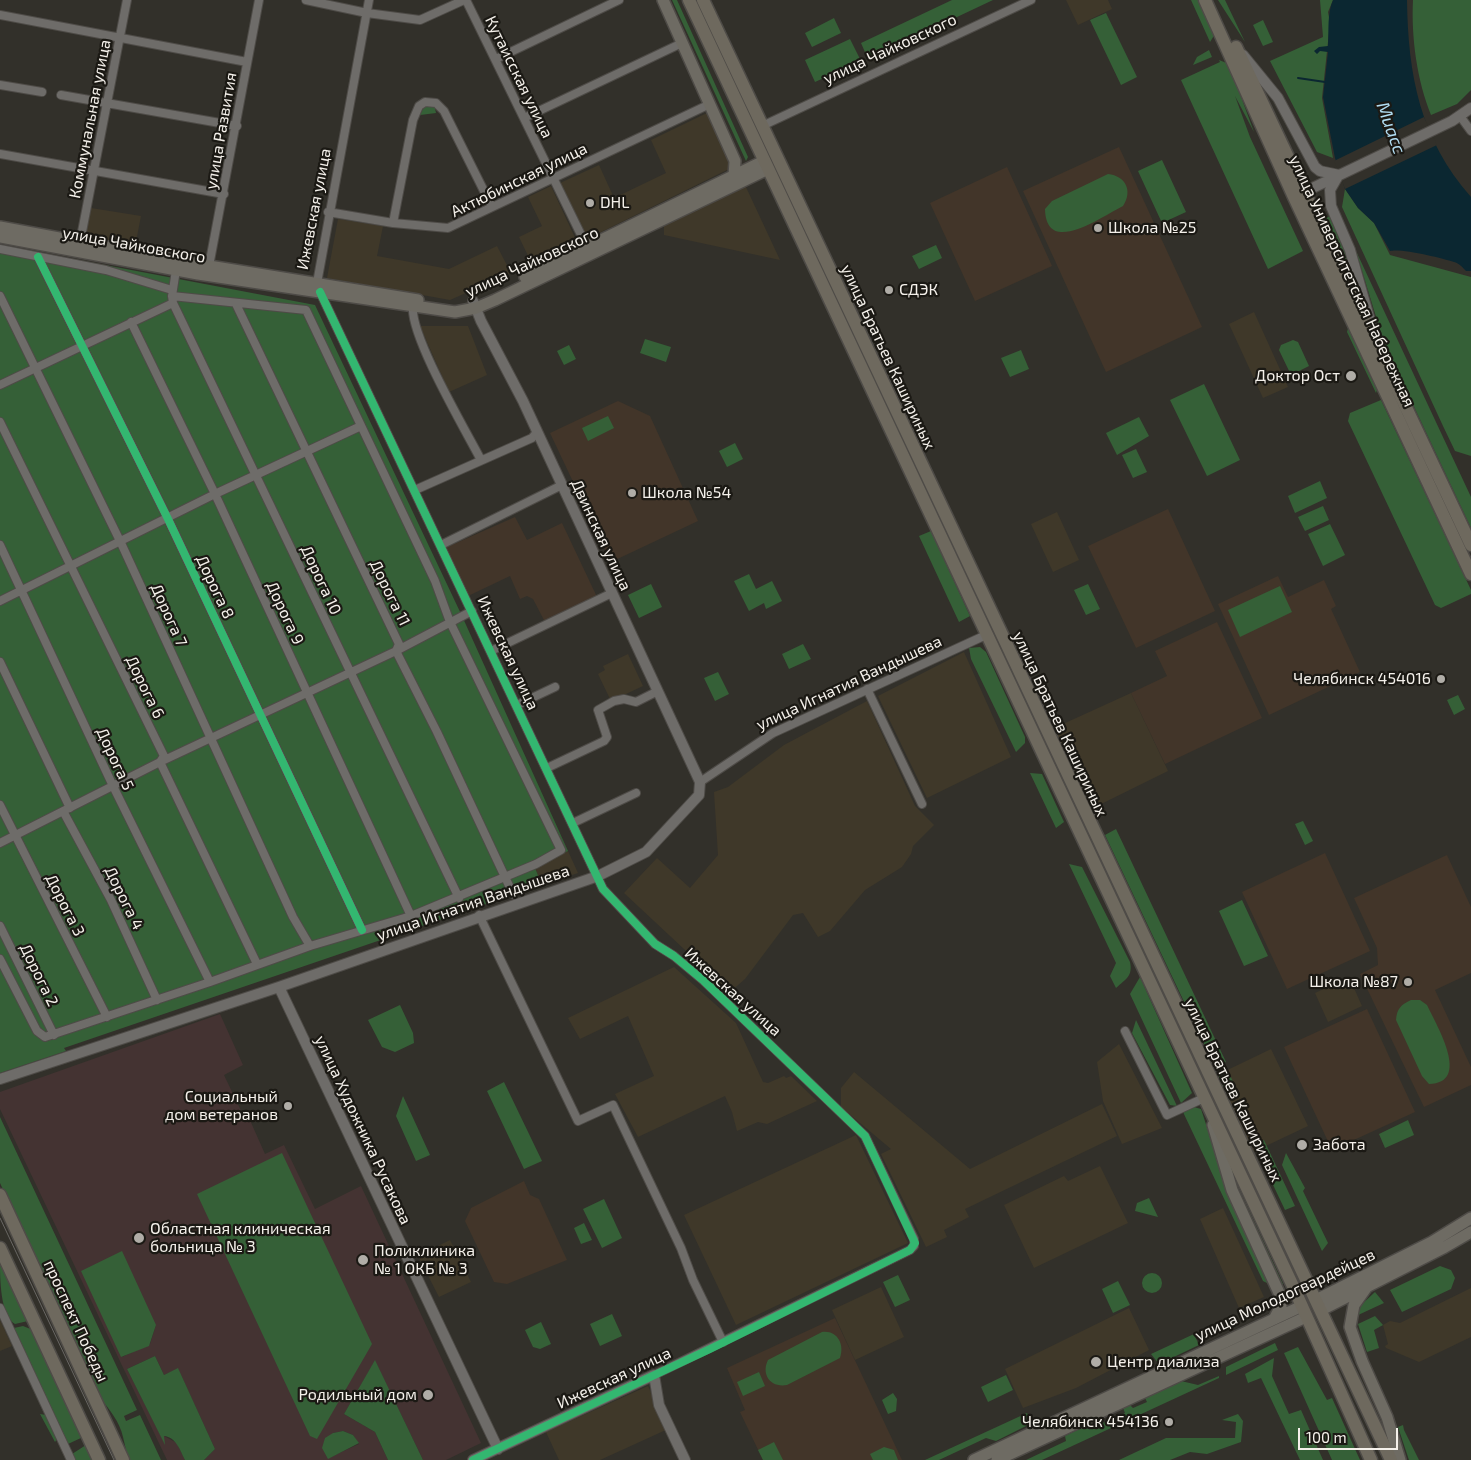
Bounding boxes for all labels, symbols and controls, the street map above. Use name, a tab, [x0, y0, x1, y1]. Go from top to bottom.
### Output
street label: улица Чайковского	[820, 10, 960, 88]
street label: Кутаисская улица	[481, 13, 557, 141]
street label: Коммунальная улица	[65, 38, 115, 200]
street label: улица Развития	[201, 71, 241, 191]
water label: Миасс	[1372, 99, 1410, 157]
street label: Актюбинская улица	[448, 139, 590, 221]
street label: Ижевская улица	[293, 147, 335, 271]
street label: улица Университетская Набережная	[1285, 152, 1419, 410]
place label: DHL	[600, 193, 630, 213]
marker: DHL	[584, 197, 596, 209]
place label: Школа №25	[1108, 218, 1196, 238]
marker: Школа №25	[1092, 222, 1104, 234]
street label: улица Чайковского	[61, 223, 207, 267]
street label: улица Чайковского	[462, 223, 602, 301]
street label: улица Братьев Кашириных	[837, 261, 939, 453]
place label: СДЭК	[899, 280, 938, 300]
marker: СДЭК	[883, 284, 895, 296]
place label: Доктор Ост	[1255, 366, 1340, 386]
marker: Доктор Ост	[1344, 369, 1358, 383]
street label: Двинская улица	[567, 476, 635, 594]
place label: Школа №54	[642, 483, 731, 503]
marker: Школа №54	[626, 487, 638, 499]
street label: Дорога 10	[297, 542, 345, 618]
street label: Дорога 8	[192, 552, 238, 622]
street label: Дорога 11	[366, 557, 414, 629]
street label: Дорога 9	[262, 578, 308, 648]
street label: Дорога 7	[147, 581, 191, 649]
street label: Ижевская улица	[473, 593, 543, 713]
street label: улица Братьев Кашириных	[1009, 628, 1111, 820]
street label: улица Игнатия Вандышева	[753, 631, 945, 735]
street label: Дорога 6	[122, 652, 168, 722]
place label: Челябинск 454016	[1293, 669, 1431, 689]
marker: Челябинск 454016	[1435, 673, 1447, 685]
street label: Дорога 5	[92, 725, 138, 793]
street label: улица Игнатия Вандышева	[374, 861, 572, 945]
street label: Дорога 4	[100, 863, 148, 933]
street label: Дорога 3	[41, 871, 89, 939]
street label: Дорога 2	[16, 940, 62, 1010]
street label: Ижевская улица	[681, 944, 785, 1040]
place label: Школа №87	[1309, 972, 1398, 992]
marker: Школа №87	[1402, 976, 1414, 988]
street label: улица Братьев Кашириных	[1180, 995, 1286, 1185]
street label: улица Художника Русакова	[311, 1032, 415, 1228]
place label: Социальный дом ветеранов	[165, 1087, 278, 1125]
marker: Социальный дом ветеранов	[282, 1100, 294, 1112]
place label: Забота	[1313, 1135, 1365, 1155]
marker: Забота	[1295, 1138, 1309, 1152]
place label: Областная клиническая больница № 3	[150, 1219, 331, 1257]
marker: Областная клиническая больница № 3	[132, 1231, 146, 1245]
place label: Поликлиника № 1 ОКБ № 3	[374, 1241, 475, 1279]
street label: улица Молодогвардейцев	[1192, 1245, 1378, 1345]
marker: Поликлиника № 1 ОКБ № 3	[356, 1253, 370, 1267]
street label: проспект Победы	[39, 1257, 113, 1385]
street label: Ижевская улица	[554, 1343, 674, 1413]
place label: Центр диализа	[1107, 1352, 1220, 1372]
marker: Центр диализа	[1089, 1355, 1103, 1369]
place label: Родильный дом	[298, 1385, 417, 1405]
marker: Родильный дом	[421, 1388, 435, 1402]
place label: Челябинск 454136	[1022, 1412, 1159, 1432]
marker: Челябинск 454136	[1163, 1416, 1175, 1428]
scale bar	[1301, 1418, 1401, 1450]
text: 100 m	[1306, 1428, 1347, 1446]

